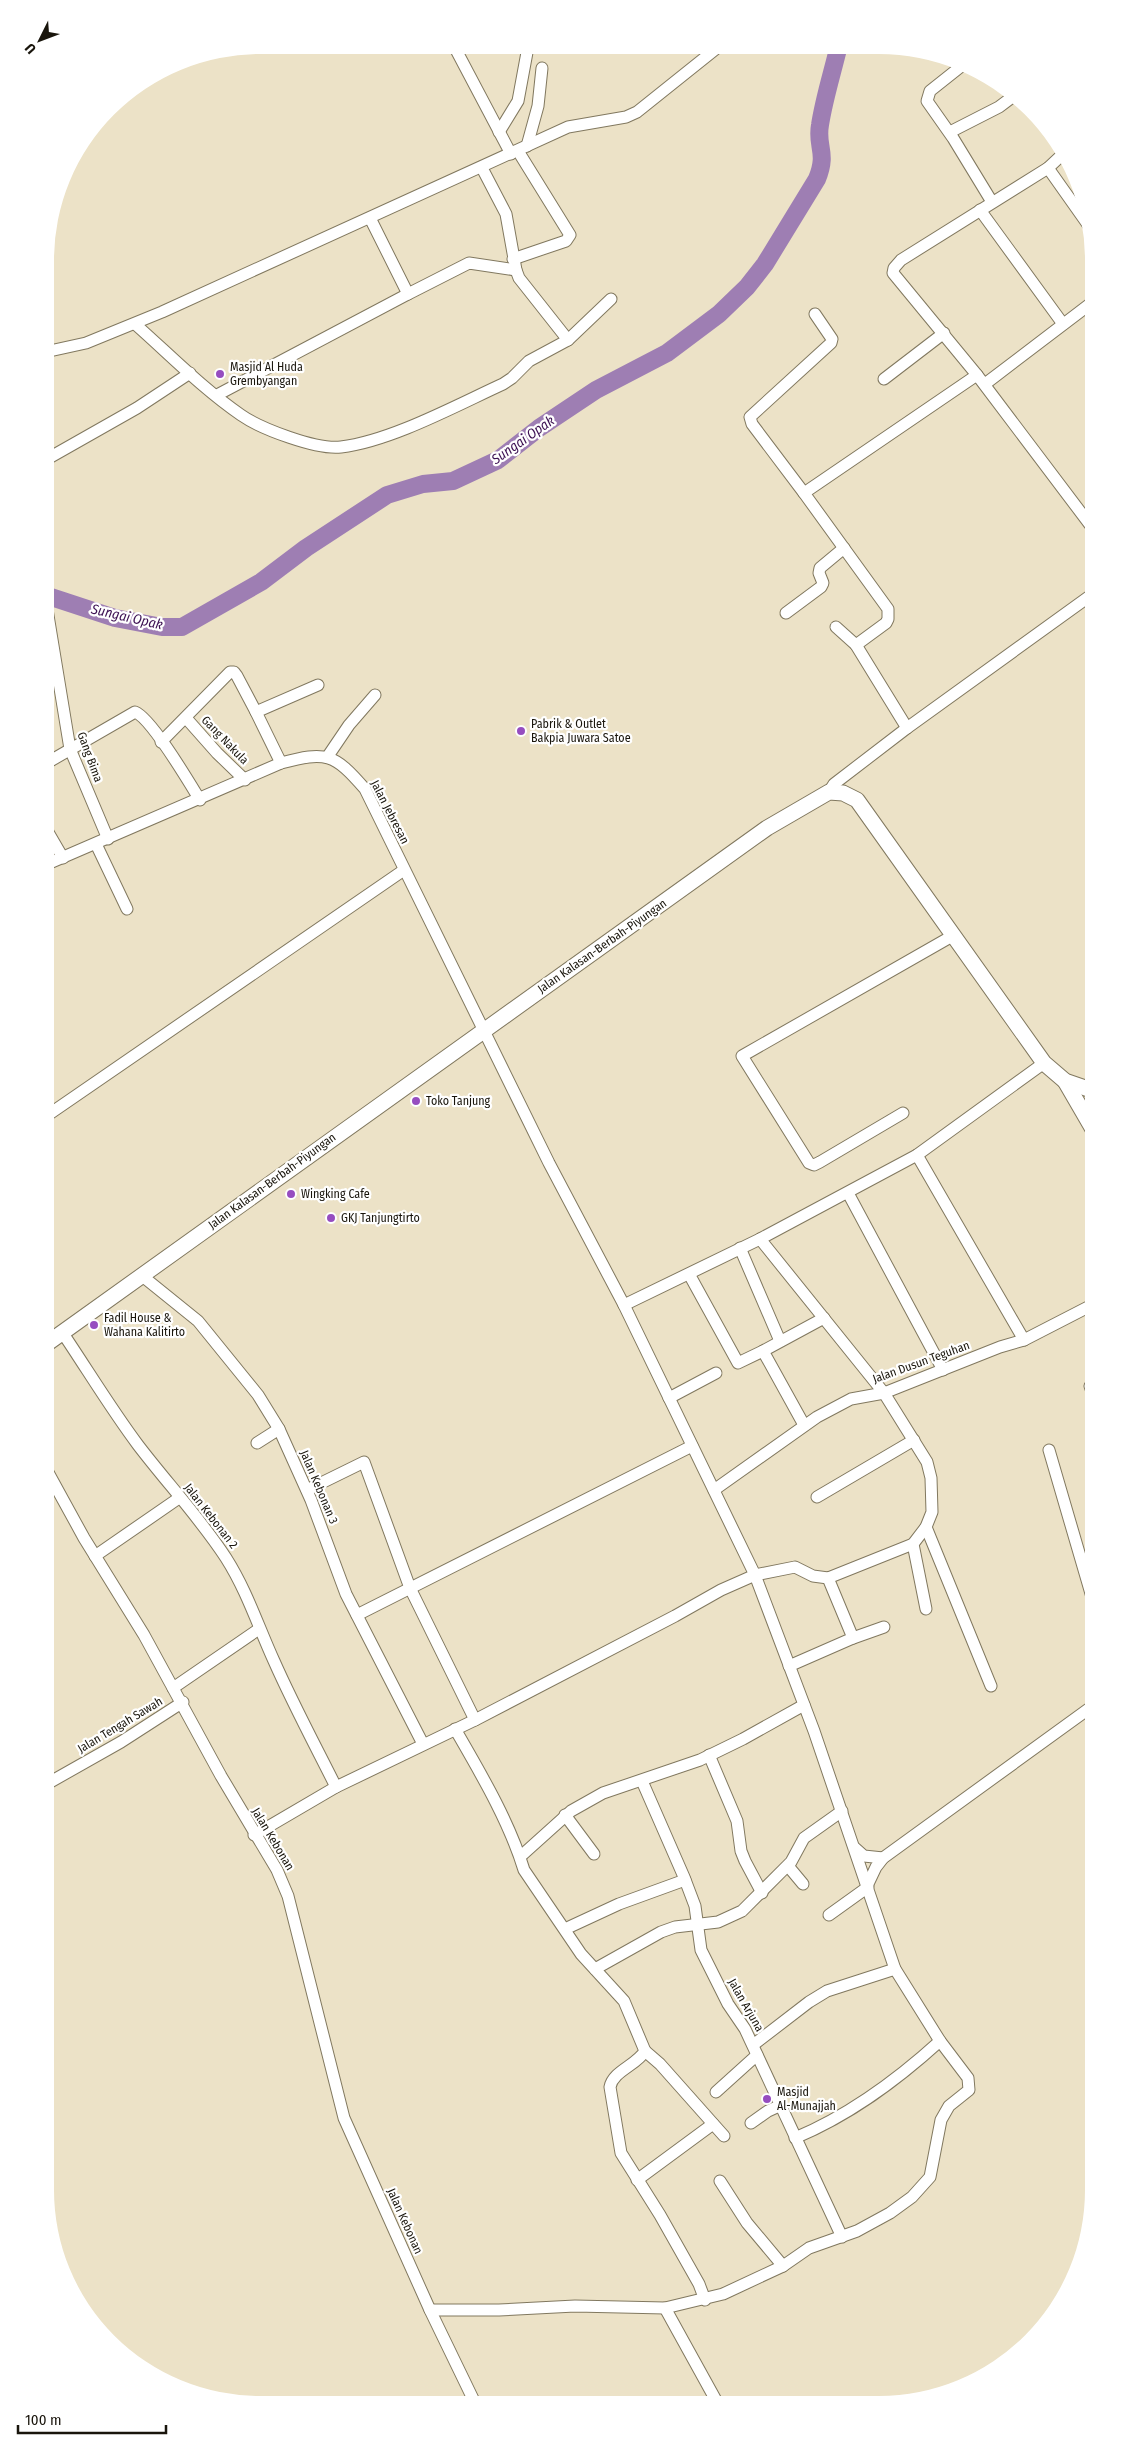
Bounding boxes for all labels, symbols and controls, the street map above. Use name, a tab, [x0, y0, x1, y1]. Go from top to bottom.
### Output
north arrow	[15, 15, 65, 65]
text: U	[22, 40, 40, 57]
place label: Masjid Al Huda Grembyangan	[230, 360, 303, 388]
marker: Masjid Al Huda Grembyangan	[214, 368, 226, 380]
water label: Sungai Opak	[487, 412, 558, 468]
water label: Sungai Opak	[89, 600, 165, 634]
street label: Gang Nakula	[199, 713, 251, 767]
place label: Pabrik & Outlet Bakpia Juwara Satoe	[531, 717, 631, 745]
marker: Pabrik & Outlet Bakpia Juwara Satoe	[515, 725, 527, 737]
street label: Gang Bima	[74, 730, 106, 784]
street label: Jalan Jebresan	[368, 778, 412, 846]
street label: Jalan Kalasan-Berbah-Piyungan	[535, 896, 669, 996]
place label: Toko Tanjung	[426, 1094, 491, 1108]
marker: Toko Tanjung	[410, 1095, 422, 1107]
street label: Jalan Kalasan-Berbah-Piyungan	[205, 1130, 339, 1232]
place label: Wingking Cafe	[301, 1187, 370, 1201]
marker: Wingking Cafe	[285, 1188, 297, 1200]
place label: GKJ Tanjungtirto	[341, 1211, 420, 1225]
marker: GKJ Tanjungtirto	[325, 1212, 337, 1224]
place label: Fadil House & Wahana Kalitirto	[104, 1311, 185, 1339]
marker: Fadil House & Wahana Kalitirto	[88, 1319, 100, 1331]
street label: Jalan Dusun Teguhan	[871, 1338, 971, 1386]
street label: Jalan Kebonan 3	[297, 1448, 341, 1526]
street label: Jalan Kebonan 2	[181, 1481, 241, 1551]
street label: Jalan Tengah Sawah	[75, 1694, 165, 1756]
street label: Jalan Kebonan	[249, 1805, 297, 1873]
street label: Jalan Arjuna	[725, 1976, 767, 2034]
place label: Masjid Al-Munajjah	[777, 2085, 836, 2113]
marker: Masjid Al-Munajjah	[761, 2093, 773, 2105]
street label: Jalan Kebonan	[384, 2186, 426, 2256]
scale bar	[18, 2402, 165, 2434]
text: 100 m	[25, 2411, 62, 2429]

